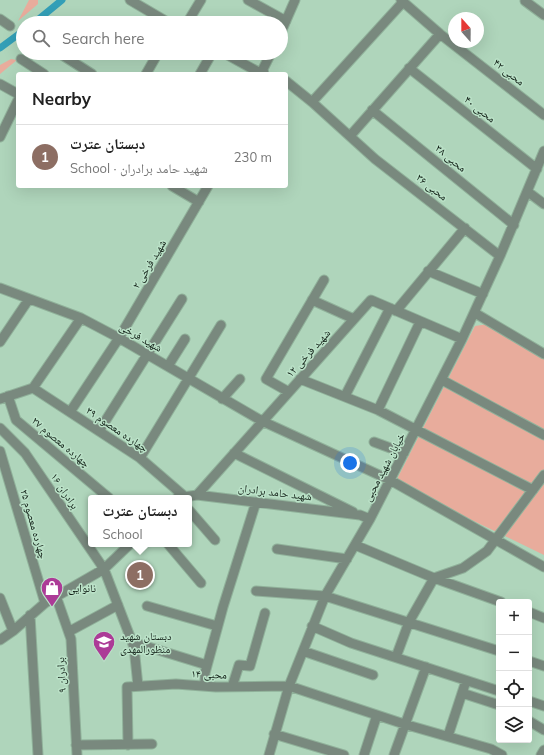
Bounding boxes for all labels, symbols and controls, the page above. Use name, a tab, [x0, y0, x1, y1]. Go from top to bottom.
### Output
north arrow	[448, 12, 484, 48]
search box	[16, 16, 288, 60]
icon: search	[30, 27, 52, 49]
text: Search here	[62, 29, 144, 48]
street label: محبی ۴۲	[491, 55, 527, 89]
text: Nearby	[32, 88, 91, 109]
street label: محبی ۴۰	[462, 92, 498, 126]
text: دبستان عترت	[70, 134, 145, 153]
street label: محبی ۳۸	[433, 141, 469, 175]
text: 1	[41, 149, 49, 165]
text: 230 m	[234, 149, 272, 165]
text: School · شهید حامد برادران	[70, 160, 208, 176]
street label: محبی ۳۶	[414, 170, 450, 204]
street label: شهید فرخی ۲	[129, 237, 169, 291]
street label: شهید فرخی	[117, 319, 165, 355]
street label: شهید فرخی ۱۲	[283, 326, 333, 380]
street label: چهارده معصوم ۲۹	[83, 403, 151, 455]
street label: چهارده معصوم ۲۷	[29, 414, 93, 470]
street label: خیابان شهید محبی	[360, 430, 408, 504]
your location	[340, 453, 360, 473]
street label: برادران ۱۶	[48, 470, 82, 512]
street label: شهید حامد برادران	[237, 481, 313, 503]
street label: چهارده معصوم ۲۵	[17, 488, 51, 560]
popup	[88, 495, 192, 547]
text: دبستان عترت	[102, 501, 178, 520]
text: School	[102, 526, 143, 542]
pin: 1	[127, 560, 153, 590]
shop icon: نانوایی	[39, 575, 65, 608]
place label: نانوایی	[68, 581, 96, 595]
map controls	[496, 599, 532, 743]
button: +	[496, 599, 532, 635]
school or university icon: دبستان شهید منظورالمهدی	[91, 629, 117, 662]
place label: دبستان شهید منظورالمهدی	[120, 629, 172, 656]
button: −	[496, 635, 532, 671]
street label: برادران ۹	[53, 657, 69, 693]
street label: محبی ۱۴	[191, 666, 227, 682]
button: locate	[496, 671, 532, 707]
button: layers	[496, 707, 532, 743]

